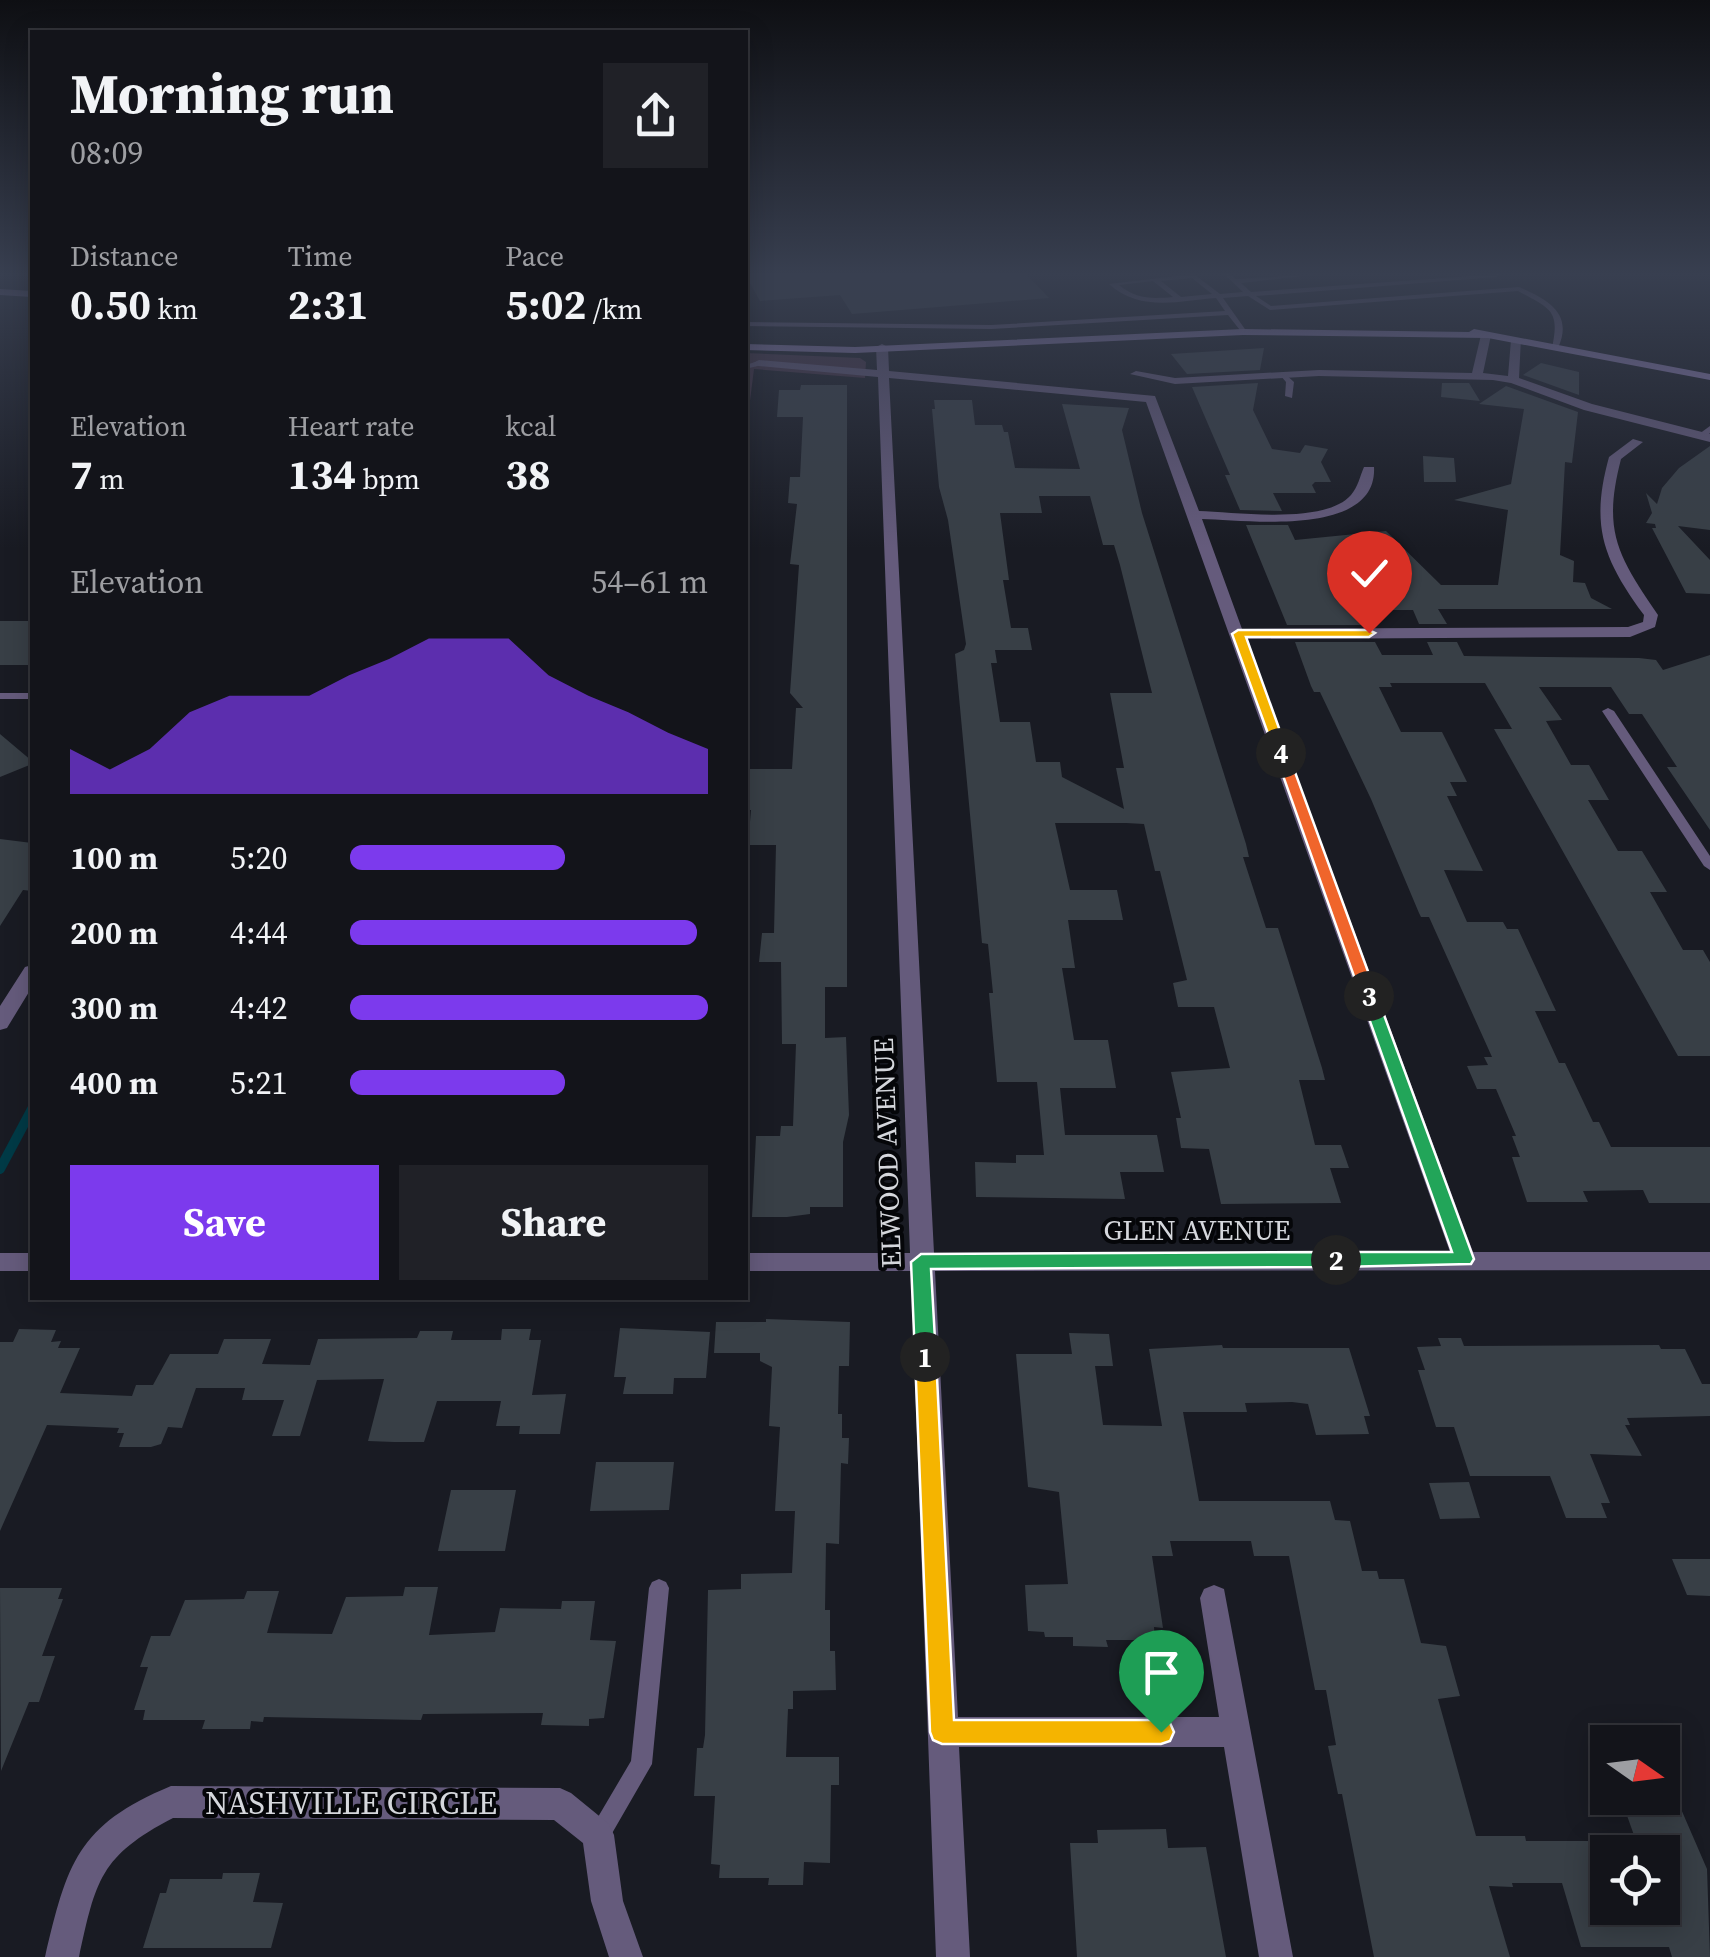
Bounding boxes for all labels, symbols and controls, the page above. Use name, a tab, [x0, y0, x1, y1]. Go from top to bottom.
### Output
text: Morning run	[70, 56, 394, 131]
button: share	[603, 63, 708, 168]
text: 08:09	[70, 131, 144, 175]
text: Distance	[70, 237, 179, 275]
text: Time	[288, 237, 352, 275]
text: Pace	[505, 237, 564, 275]
text: 0.50	[70, 275, 151, 333]
text: 2:31	[288, 275, 369, 333]
text: 5:02	[505, 275, 586, 333]
text: km	[151, 290, 198, 328]
text: /km	[586, 290, 643, 328]
text: Elevation	[70, 407, 187, 445]
text: Heart rate	[288, 407, 414, 445]
text: kcal	[505, 407, 556, 445]
text: 7	[70, 445, 93, 503]
text: 134	[288, 445, 356, 503]
text: 38	[505, 445, 551, 503]
text: m	[93, 460, 125, 498]
text: bpm	[356, 460, 420, 498]
pin	[1327, 531, 1412, 634]
icon: check	[1342, 546, 1397, 601]
text: Elevation	[70, 560, 204, 604]
text: 54–61 m	[591, 560, 708, 604]
pin: 4	[1256, 728, 1306, 778]
text: 4	[1273, 734, 1289, 772]
text: 100 m	[70, 836, 158, 880]
text: 5:20	[230, 836, 288, 880]
text: 200 m	[70, 911, 158, 955]
text: 4:44	[230, 911, 288, 955]
pin: 3	[1344, 971, 1394, 1021]
text: 3	[1361, 977, 1377, 1015]
text: 300 m	[70, 986, 158, 1030]
text: 4:42	[230, 986, 288, 1030]
street label: ELWOOD AVENUE	[864, 1037, 910, 1269]
text: 400 m	[70, 1061, 158, 1105]
text: 5:21	[230, 1061, 288, 1105]
button: Save	[70, 1165, 379, 1280]
button: Share	[399, 1165, 708, 1280]
street label: GLEN AVENUE	[1104, 1211, 1290, 1249]
pin: 2	[1311, 1235, 1361, 1285]
text: 2	[1328, 1241, 1344, 1279]
pin: 1	[900, 1332, 950, 1382]
text: 1	[917, 1338, 933, 1376]
pin	[1119, 1630, 1204, 1733]
icon: arrive	[1134, 1645, 1189, 1700]
north arrow	[1590, 1725, 1680, 1815]
map controls	[1590, 1725, 1680, 1925]
street label: NASHVILLE CIRCLE	[205, 1781, 497, 1825]
button: locate	[1590, 1835, 1680, 1925]

